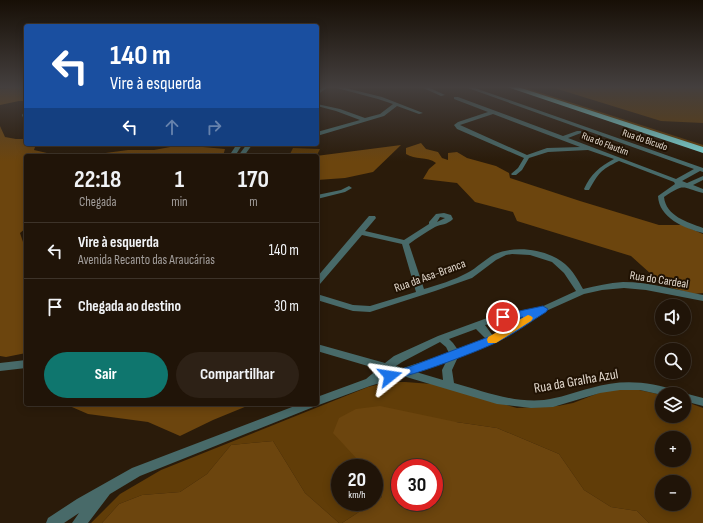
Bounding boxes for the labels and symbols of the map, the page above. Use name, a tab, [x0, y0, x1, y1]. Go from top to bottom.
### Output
street label: Rua do Bicudo	[621, 127, 669, 153]
street label: Rua do Flautim	[580, 130, 630, 158]
street label: Rua da Asa-Branca	[392, 256, 468, 296]
street label: Rua do Cardeal	[629, 268, 689, 292]
pin	[486, 300, 520, 334]
position arrow	[369, 355, 411, 397]
street label: Rua da Gralha Azul	[532, 365, 620, 397]
speed limit sign: 30	[391, 459, 443, 511]

